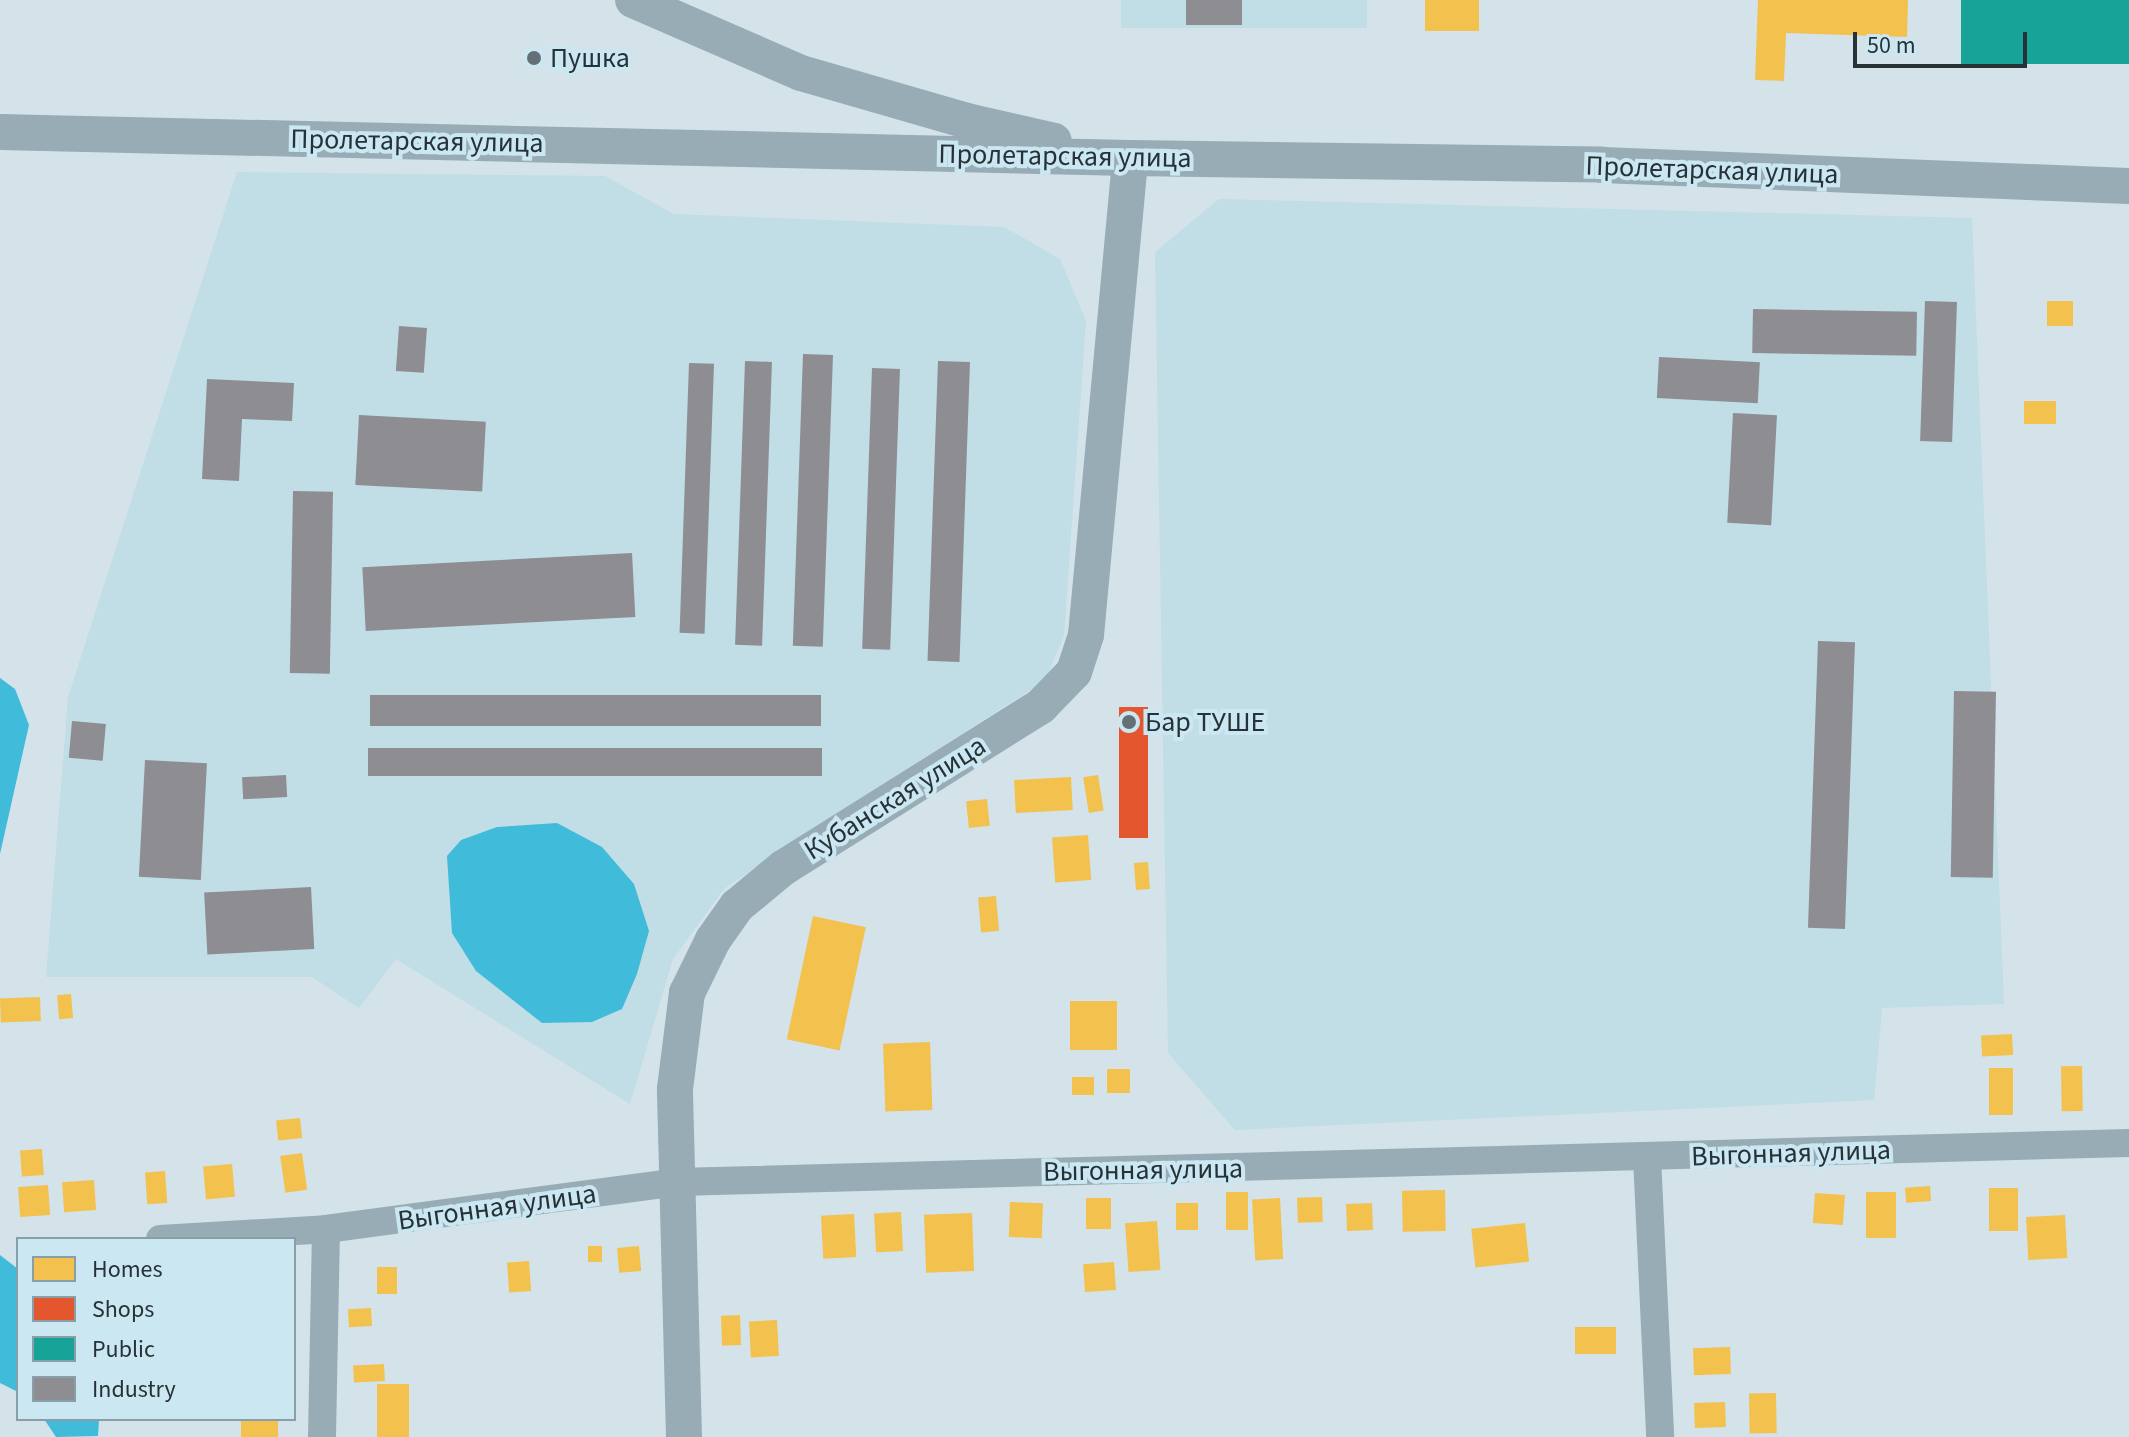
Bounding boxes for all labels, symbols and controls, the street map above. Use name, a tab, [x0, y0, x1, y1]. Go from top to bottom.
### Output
scale bar	[1857, 16, 2031, 66]
text: 50 m	[1867, 28, 1916, 63]
place label: Пушка	[550, 41, 630, 75]
marker: Пушка	[525, 49, 543, 67]
street label: Пролетарская улица	[290, 122, 544, 160]
street label: Пролетарская улица	[938, 137, 1192, 175]
street label: Пролетарская улица	[1585, 149, 1839, 191]
place label: Бар ТУШЕ	[1145, 705, 1265, 739]
marker: Бар ТУШЕ	[1120, 713, 1138, 731]
street label: Кубанская улица	[798, 729, 992, 867]
street label: Выгонная улица	[1691, 1133, 1891, 1173]
street label: Выгонная улица	[1043, 1151, 1243, 1189]
street label: Выгонная улица	[396, 1176, 598, 1238]
legend	[16, 1237, 296, 1421]
text: Homes	[92, 1252, 163, 1287]
text: Shops	[92, 1292, 154, 1327]
text: Public	[92, 1332, 155, 1367]
text: Industry	[92, 1372, 176, 1407]

